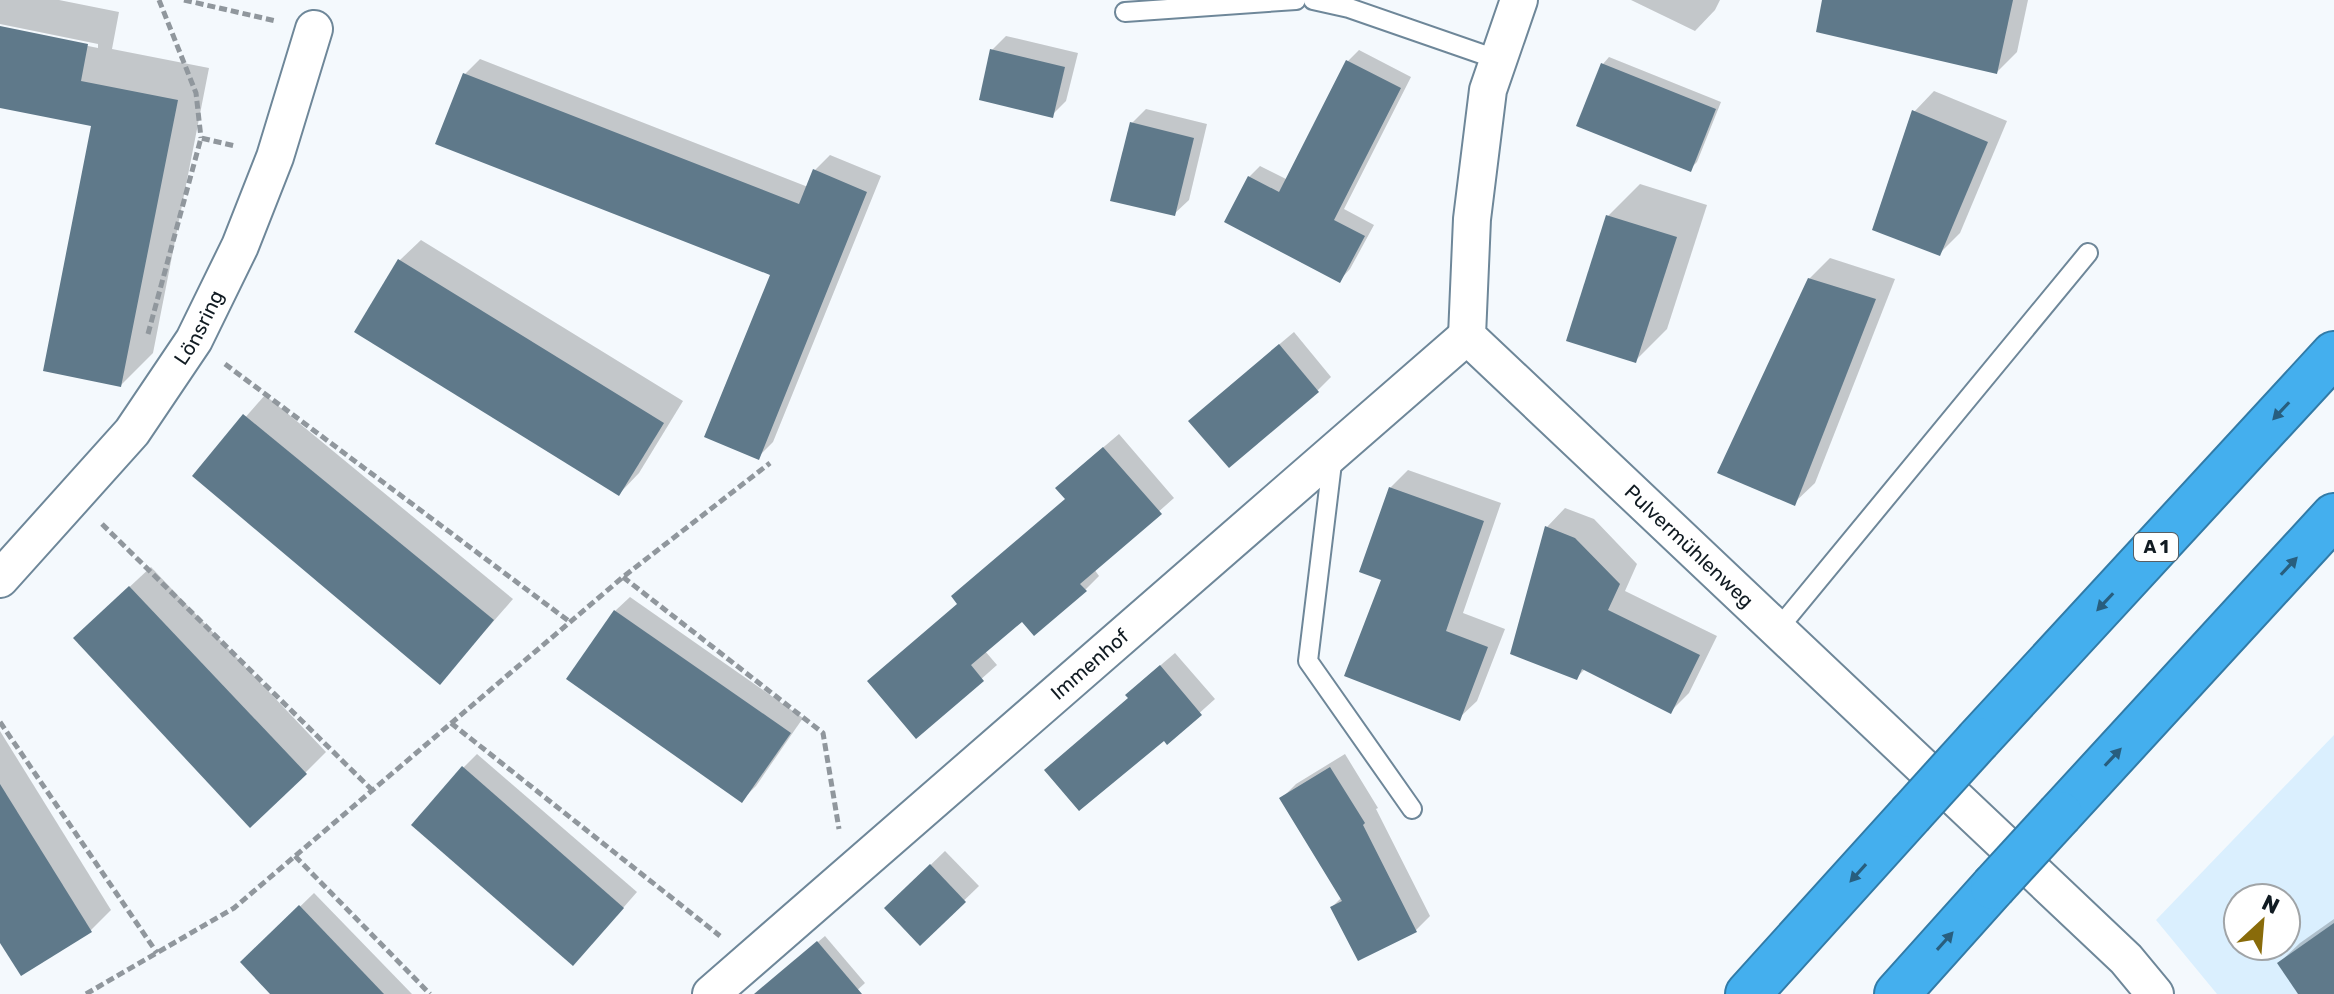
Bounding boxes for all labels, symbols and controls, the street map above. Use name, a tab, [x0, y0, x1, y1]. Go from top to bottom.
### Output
street label: Lönsring	[169, 286, 229, 369]
one-way arrow	[2273, 401, 2291, 420]
street label: Pulvermühlenweg	[1620, 479, 1759, 613]
road number: A 1	[2134, 533, 2178, 561]
one-way arrow	[2279, 556, 2297, 575]
one-way arrow	[2096, 592, 2114, 611]
street label: Immenhof	[1046, 624, 1134, 705]
one-way arrow	[2103, 748, 2121, 767]
one-way arrow	[1849, 863, 1867, 882]
north arrow	[2222, 882, 2302, 962]
text: N	[2258, 889, 2284, 920]
one-way arrow	[1936, 931, 1954, 950]

